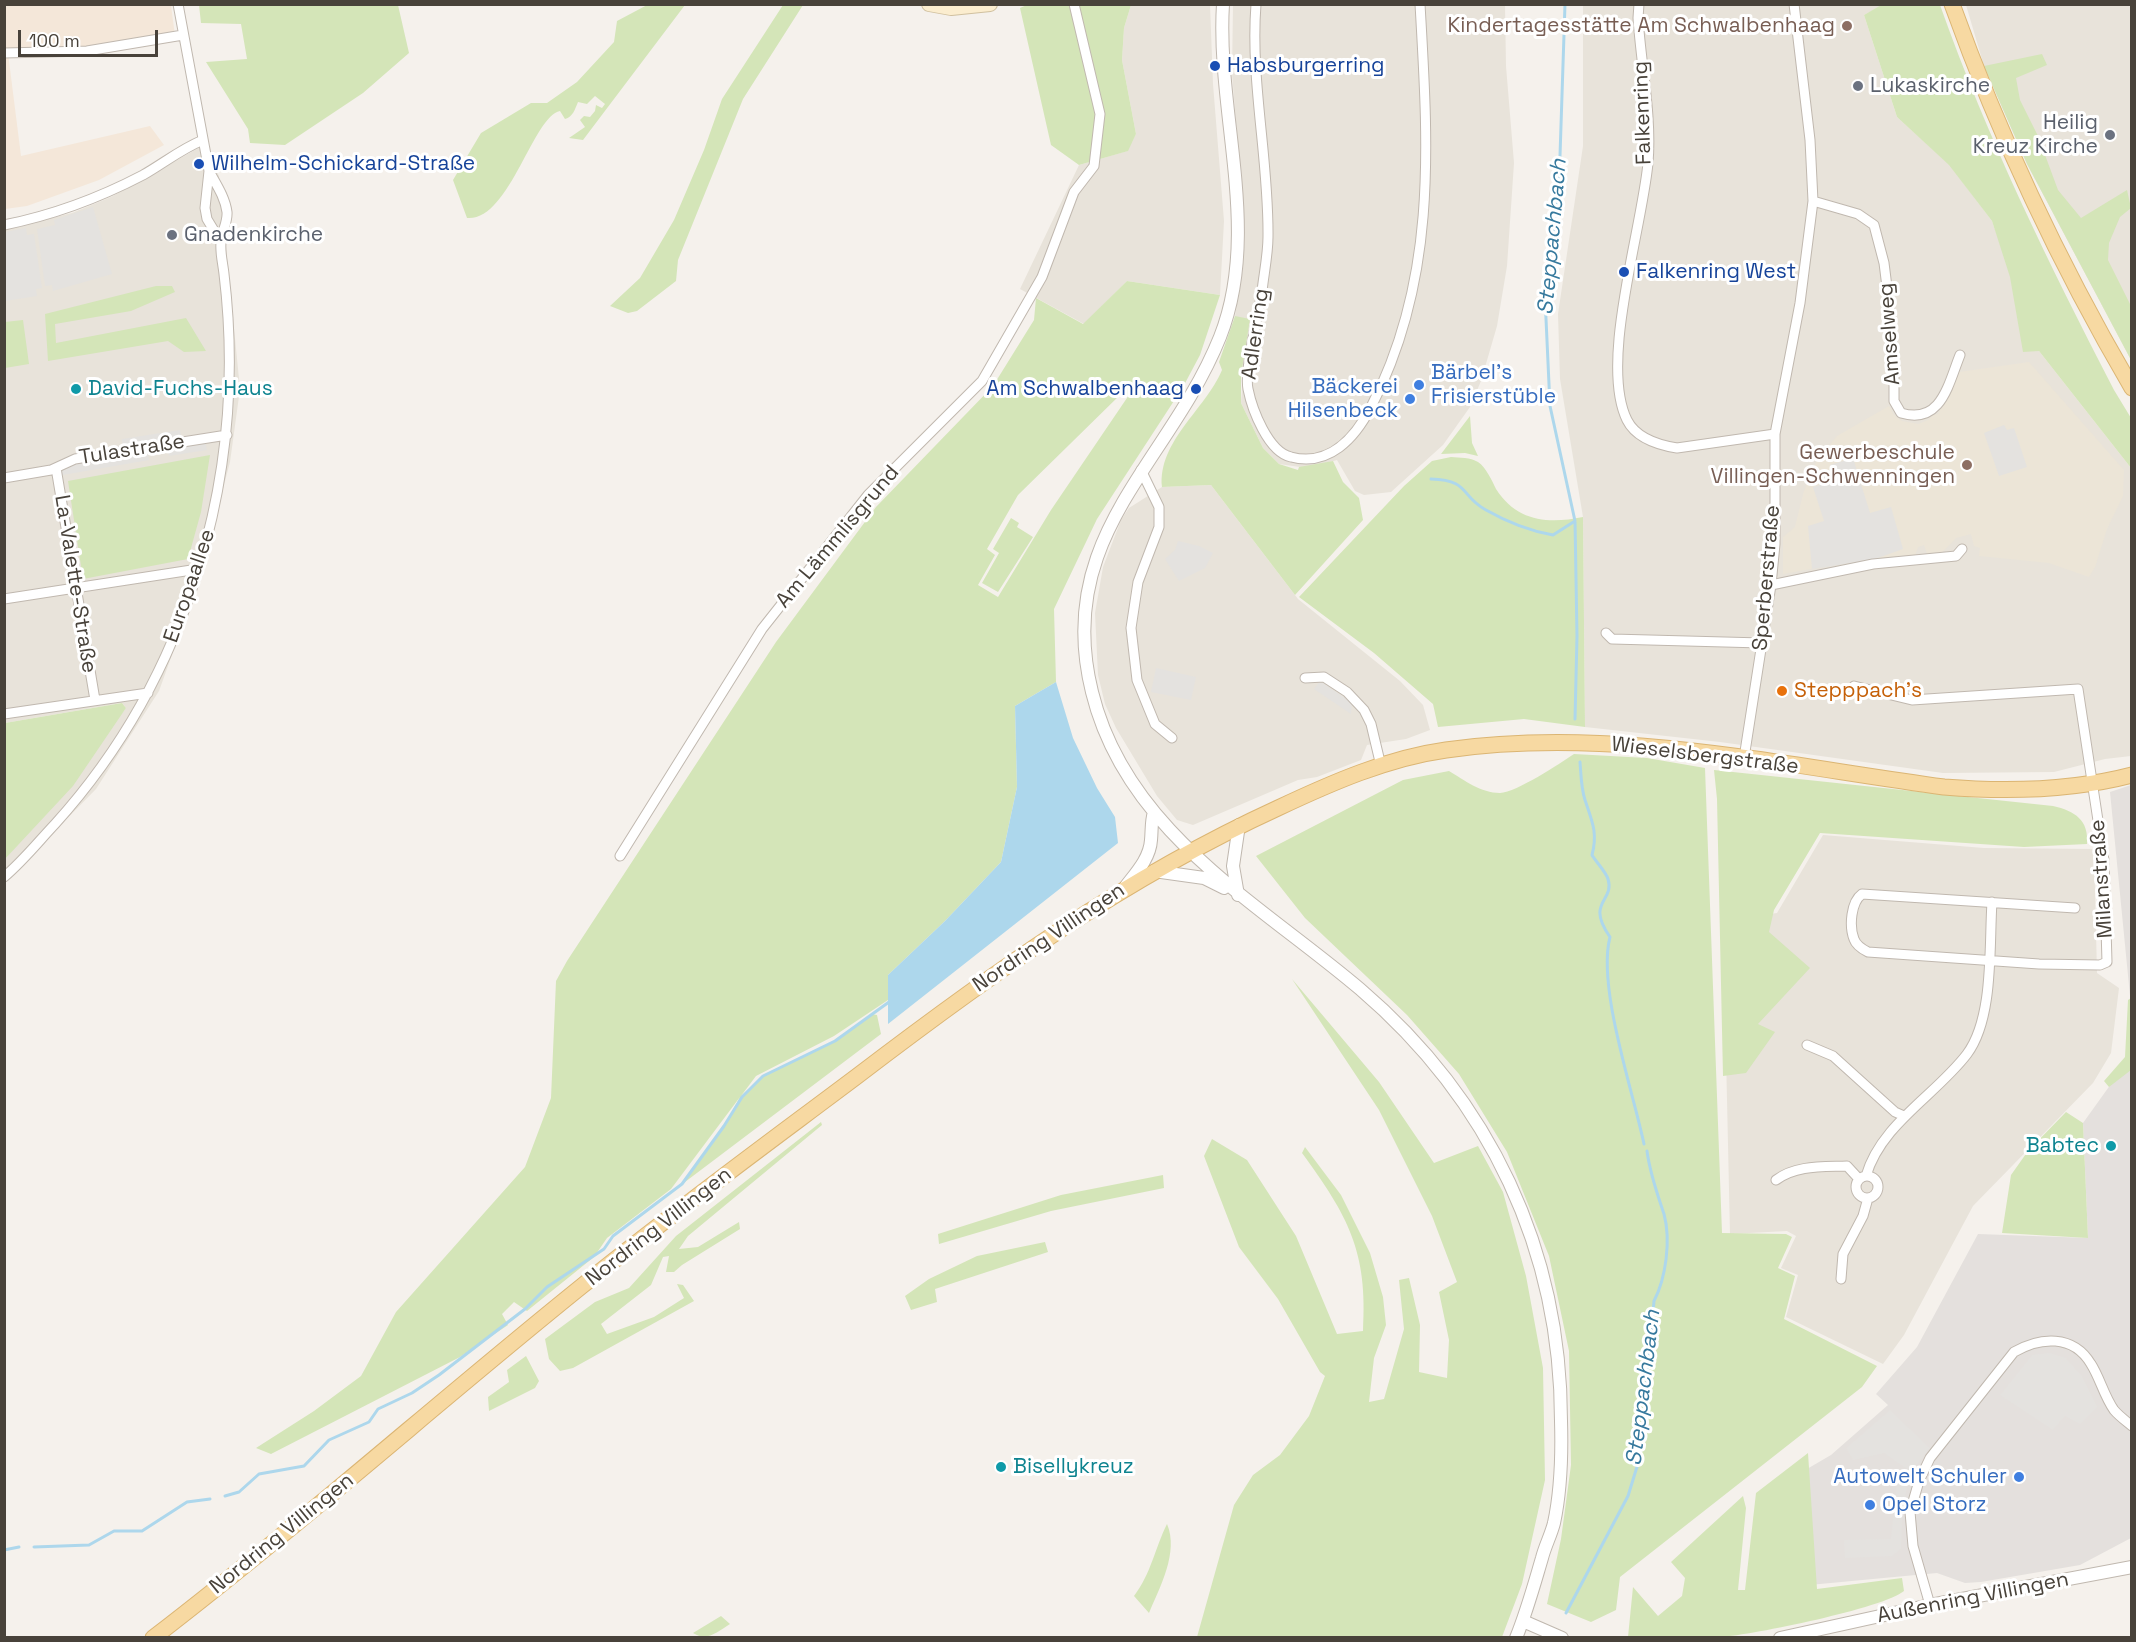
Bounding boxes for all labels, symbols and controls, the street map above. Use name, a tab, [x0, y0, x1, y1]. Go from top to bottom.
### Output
place label: Kindertagesstätte Am Schwalbenhaag	[1447, 13, 1835, 39]
scale bar	[21, 18, 160, 56]
marker: Kindertagesstätte Am Schwalbenhaag	[1840, 19, 1854, 33]
text: 100 m	[29, 29, 80, 52]
place label: Habsburgerring	[1227, 53, 1385, 79]
marker: Habsburgerring	[1208, 59, 1222, 73]
street label: Falkenring	[1629, 61, 1657, 165]
place label: Lukaskirche	[1870, 73, 1990, 99]
marker: Lukaskirche	[1851, 79, 1865, 93]
place label: Heilig Kreuz Kirche	[1973, 110, 2098, 160]
marker: Heilig Kreuz Kirche	[2103, 128, 2117, 142]
place label: Wilhelm-Schickard-Straße	[211, 151, 475, 177]
marker: Wilhelm-Schickard-Straße	[192, 157, 206, 171]
water label: Steppachbach	[1533, 158, 1573, 316]
place label: Gnadenkirche	[184, 222, 323, 248]
marker: Gnadenkirche	[165, 228, 179, 242]
place label: Falkenring West	[1636, 259, 1796, 285]
marker: Falkenring West	[1617, 265, 1631, 279]
street label: Amselweg	[1874, 282, 1906, 386]
street label: Adlerring	[1237, 287, 1275, 381]
place label: Bärbel's Frisierstüble	[1431, 360, 1556, 410]
place label: Bäckerei Hilsenbeck	[1288, 374, 1398, 424]
place label: David-Fuchs-Haus	[88, 376, 273, 402]
place label: Am Schwalbenhaag	[986, 376, 1184, 402]
marker: Bärbel's Frisierstüble	[1412, 378, 1426, 392]
marker: David-Fuchs-Haus	[69, 382, 83, 396]
marker: Am Schwalbenhaag	[1189, 382, 1203, 396]
marker: Bäckerei Hilsenbeck	[1403, 392, 1417, 406]
street label: Tulastraße	[77, 429, 187, 471]
place label: Gewerbeschule Villingen-Schwenningen	[1710, 440, 1955, 490]
marker: Gewerbeschule Villingen-Schwenningen	[1960, 458, 1974, 472]
street label: Am Lämmlisgrund	[771, 461, 905, 613]
street label: La-Valette-Straße	[48, 493, 102, 675]
street label: Sperberstraße	[1748, 504, 1786, 652]
street label: Europaallee	[159, 526, 221, 646]
place label: Stepppach's	[1794, 678, 1922, 704]
marker: Stepppach's	[1775, 684, 1789, 698]
street label: Wieselsbergstraße	[1610, 732, 1800, 780]
street label: Milanstraße	[2085, 819, 2119, 939]
street label: Nordring Villingen	[968, 878, 1130, 998]
place label: Babtec	[2026, 1133, 2099, 1159]
marker: Babtec	[2104, 1139, 2118, 1153]
street label: Nordring Villingen	[581, 1162, 737, 1292]
water label: Steppachbach	[1621, 1309, 1667, 1467]
place label: Bisellykreuz	[1013, 1454, 1134, 1480]
marker: Bisellykreuz	[994, 1460, 1008, 1474]
place label: Autowelt Schuler	[1833, 1464, 2007, 1490]
street label: Nordring Villingen	[205, 1468, 359, 1600]
marker: Autowelt Schuler	[2012, 1470, 2026, 1484]
place label: Opel Storz	[1882, 1492, 1987, 1518]
marker: Opel Storz	[1863, 1498, 1877, 1512]
street label: Außenring Villingen	[1875, 1567, 2071, 1629]

